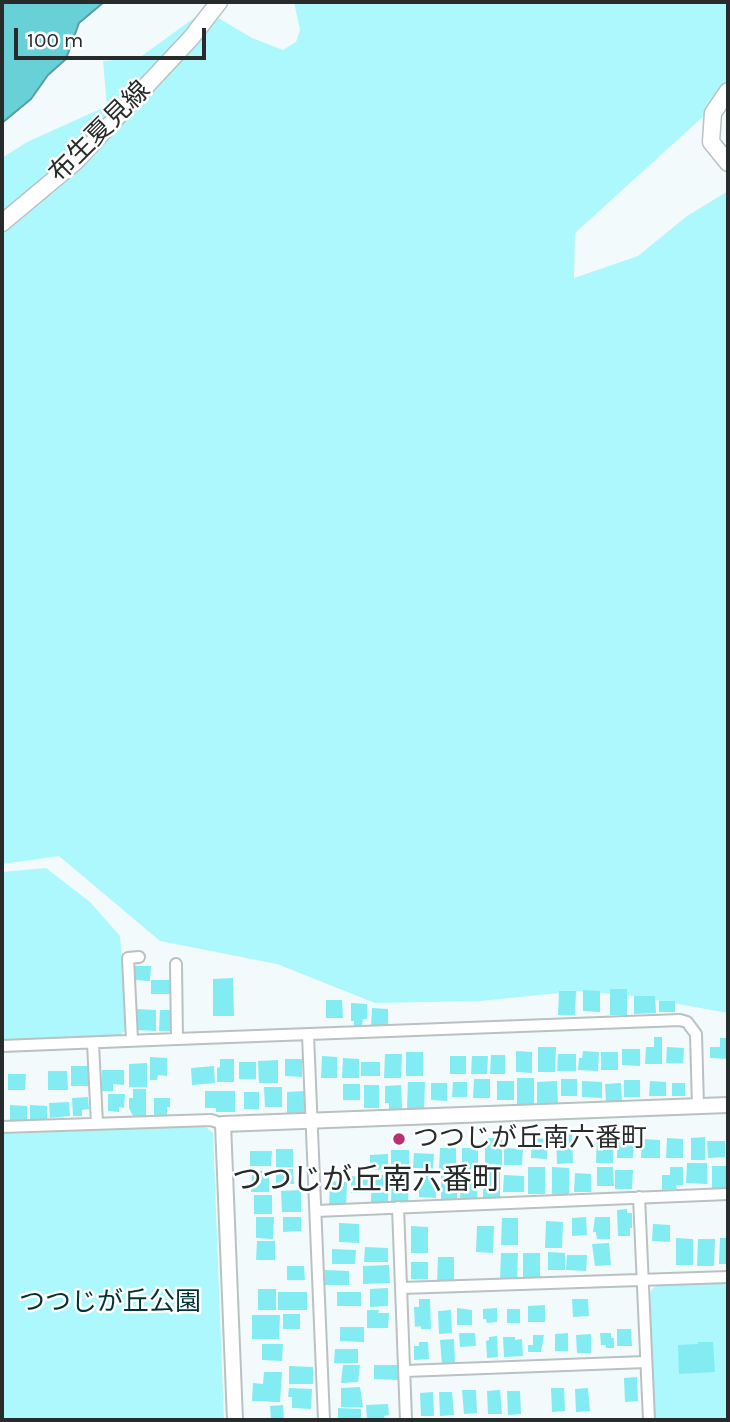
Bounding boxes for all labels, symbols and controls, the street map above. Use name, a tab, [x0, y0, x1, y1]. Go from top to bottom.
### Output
scale bar	[18, 14, 210, 58]
text: 100 m	[27, 28, 84, 52]
street label: 布生夏見線	[43, 75, 157, 189]
place label: つつじが丘南六番町	[413, 1123, 647, 1155]
marker: つつじが丘南六番町	[391, 1131, 407, 1147]
district label: つつじが丘南六番町	[232, 1162, 502, 1198]
park label: つつじが丘公園	[19, 1287, 201, 1319]

